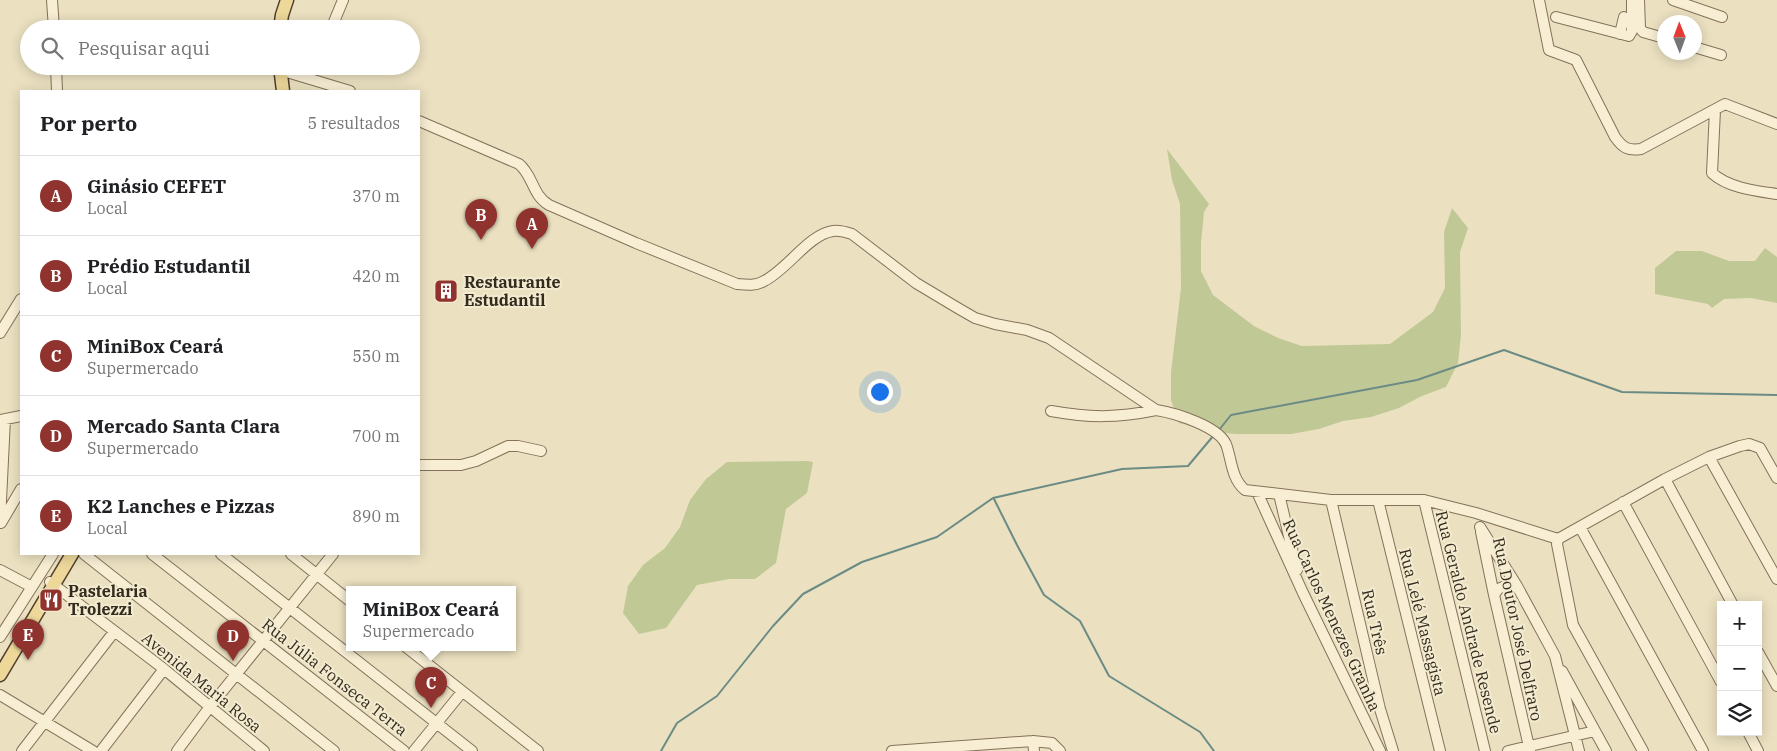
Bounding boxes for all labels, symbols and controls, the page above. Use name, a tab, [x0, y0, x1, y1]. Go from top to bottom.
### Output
north arrow	[1657, 15, 1702, 60]
search box	[20, 20, 420, 75]
icon: search	[38, 34, 66, 62]
text: Pesquisar aqui	[78, 36, 210, 60]
text: Por perto	[40, 109, 137, 137]
text: 5 resultados	[308, 113, 400, 133]
text: Ginásio CEFET	[87, 174, 226, 198]
text: A	[50, 186, 62, 206]
text: 370 m	[352, 186, 400, 206]
text: Local	[87, 198, 127, 218]
pin: B	[465, 199, 497, 240]
pin: A	[516, 208, 548, 249]
text: Prédio Estudantil	[87, 254, 251, 278]
text: B	[50, 266, 62, 286]
text: 420 m	[352, 266, 400, 286]
place label: Restaurante Estudantil	[464, 272, 561, 310]
text: Local	[87, 278, 127, 298]
building icon: Restaurante Estudantil	[433, 278, 459, 304]
text: MiniBox Ceará	[87, 334, 223, 358]
text: C	[51, 346, 61, 366]
text: 550 m	[352, 346, 400, 366]
text: Supermercado	[87, 358, 199, 378]
your location	[867, 379, 893, 405]
text: Mercado Santa Clara	[87, 414, 280, 438]
text: D	[50, 426, 62, 446]
text: 700 m	[352, 426, 400, 446]
text: Supermercado	[87, 438, 199, 458]
text: K2 Lanches e Pizzas	[87, 494, 275, 518]
text: E	[51, 506, 61, 526]
text: 890 m	[352, 506, 400, 526]
street label: Rua Geraldo Andrade Resende	[1432, 508, 1506, 736]
street label: Rua Carlos Menezes Granha	[1279, 516, 1386, 715]
text: Local	[87, 518, 127, 538]
street label: Rua Doutor José Delfraro	[1489, 535, 1547, 723]
street label: Rua Lelé Massagista	[1395, 546, 1451, 698]
place label: Pastelaria Trolezzi	[68, 581, 148, 619]
popup	[346, 586, 516, 651]
restaurant icon: Pastelaria Trolezzi	[38, 587, 64, 613]
street label: Rua Três	[1358, 587, 1392, 657]
text: MiniBox Ceará	[363, 597, 499, 621]
map controls	[1717, 601, 1762, 736]
button: +	[1717, 601, 1762, 646]
street label: Rua Júlia Fonseca Terra	[258, 614, 412, 740]
pin: E	[12, 619, 44, 660]
pin: D	[217, 620, 249, 661]
text: Supermercado	[363, 621, 474, 641]
street label: Avenida Maria Rosa	[138, 628, 266, 737]
button: −	[1717, 646, 1762, 691]
pin: C	[415, 667, 447, 708]
button: layers	[1717, 691, 1762, 736]

